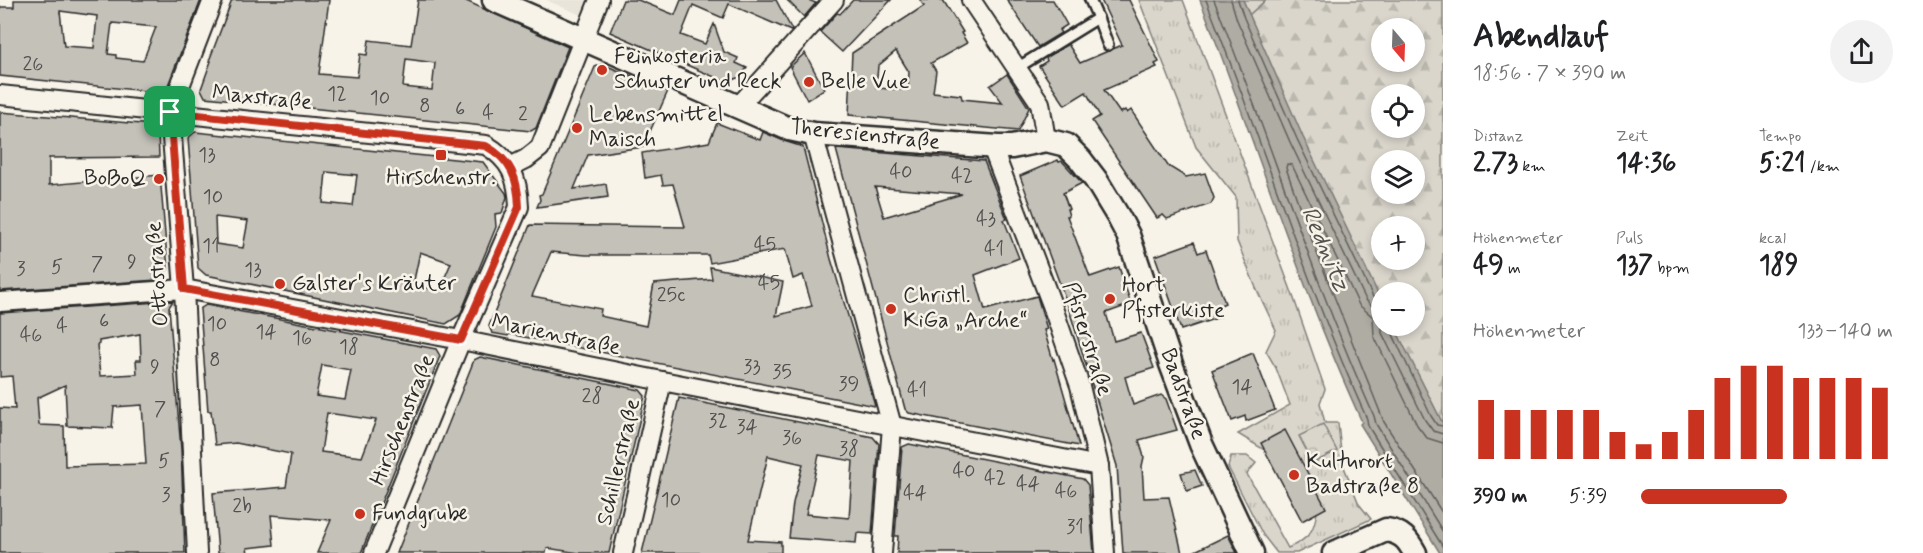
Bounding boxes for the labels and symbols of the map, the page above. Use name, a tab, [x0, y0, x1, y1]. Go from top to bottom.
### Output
north arrow	[1371, 18, 1425, 72]
place label: Feinkosteria Schuster und Reck	[614, 43, 782, 96]
house number: 26	[23, 51, 43, 78]
marker: Feinkosteria Schuster und Reck	[595, 63, 609, 77]
place label: Belle Vue	[821, 68, 909, 96]
marker: Belle Vue	[802, 75, 816, 89]
street label: Maxstraße	[211, 79, 314, 117]
house number: 12	[327, 81, 347, 108]
house number: 10	[370, 85, 390, 112]
pin	[144, 86, 195, 137]
house number: 8	[419, 93, 431, 120]
house number: 6	[455, 96, 465, 123]
house number: 4	[482, 100, 494, 127]
house number: 2	[518, 101, 528, 128]
place label: Lebensmittel Maisch	[589, 101, 723, 154]
street label: Theresienstraße	[789, 113, 942, 157]
marker: Lebensmittel Maisch	[570, 121, 584, 135]
house number: 13	[198, 142, 216, 169]
marker: Hirschenstr.	[434, 148, 448, 162]
house number: 40	[889, 159, 913, 186]
house number: 42	[951, 163, 973, 190]
place label: Hirschenstr.	[386, 164, 496, 192]
place label: BoBoQ	[84, 165, 147, 193]
marker: BoBoQ	[152, 172, 166, 186]
house number: 10	[203, 184, 223, 211]
water label: Rednitz	[1293, 202, 1357, 296]
house number: 43	[976, 206, 996, 233]
street label: Ottostraße	[140, 221, 176, 327]
house number: 45	[754, 232, 776, 259]
house number: 11	[202, 233, 220, 260]
house number: 41	[984, 236, 1004, 263]
house number: 9	[127, 249, 137, 276]
house number: 7	[91, 251, 103, 278]
house number: 5	[51, 254, 63, 281]
house number: 3	[16, 256, 26, 283]
house number: 13	[244, 257, 262, 284]
place label: Galster's Kräuter	[292, 270, 457, 298]
house number: 45	[758, 270, 780, 297]
place label: Hort Pfisterkiste	[1122, 272, 1225, 325]
marker: Galster's Kräuter	[273, 277, 287, 291]
street label: Pfisterstraße	[1055, 279, 1119, 400]
house number: 25c	[657, 282, 685, 309]
place label: Christl. KiGa „Arche“	[903, 282, 1028, 335]
marker: Hort Pfisterkiste	[1103, 292, 1117, 306]
marker: Christl. KiGa „Arche“	[884, 302, 898, 316]
house number: 6	[99, 308, 109, 335]
street label: Marienstraße	[489, 308, 623, 362]
house number: 10	[207, 311, 227, 338]
house number: 4	[56, 313, 68, 340]
house number: 14	[255, 319, 277, 346]
house number: 46	[20, 322, 42, 349]
house number: 16	[292, 325, 312, 352]
house number: 18	[339, 334, 359, 361]
street label: Badstraße	[1154, 345, 1212, 444]
house number: 8	[209, 347, 221, 374]
street label: Hirschenstraße	[364, 350, 442, 490]
house number: 9	[150, 354, 160, 381]
house number: 33	[743, 354, 761, 381]
house number: 35	[772, 359, 792, 386]
house number: 39	[839, 371, 859, 398]
house number: 14	[1231, 374, 1253, 401]
house number: 41	[907, 377, 927, 404]
house number: 28	[582, 383, 602, 410]
house number: 7	[154, 396, 166, 423]
street label: Schillerstraße	[591, 396, 647, 528]
house number: 32	[708, 408, 728, 435]
house number: 34	[736, 414, 758, 441]
house number: 36	[782, 425, 802, 452]
house number: 38	[839, 436, 859, 463]
house number: 5	[158, 448, 170, 475]
place label: Kulturort Badstraße 8	[1306, 448, 1419, 501]
house number: 40	[952, 458, 976, 485]
house number: 42	[984, 465, 1006, 492]
marker: Kulturort Badstraße 8	[1287, 468, 1301, 482]
house number: 44	[1016, 471, 1040, 498]
house number: 46	[1055, 478, 1077, 505]
house number: 44	[903, 480, 927, 507]
house number: 3	[161, 482, 171, 509]
house number: 10	[661, 487, 681, 514]
house number: 2b	[232, 493, 252, 520]
place label: Fundgrube	[372, 500, 468, 529]
marker: Fundgrube	[353, 507, 367, 521]
house number: 31	[1066, 514, 1084, 541]

